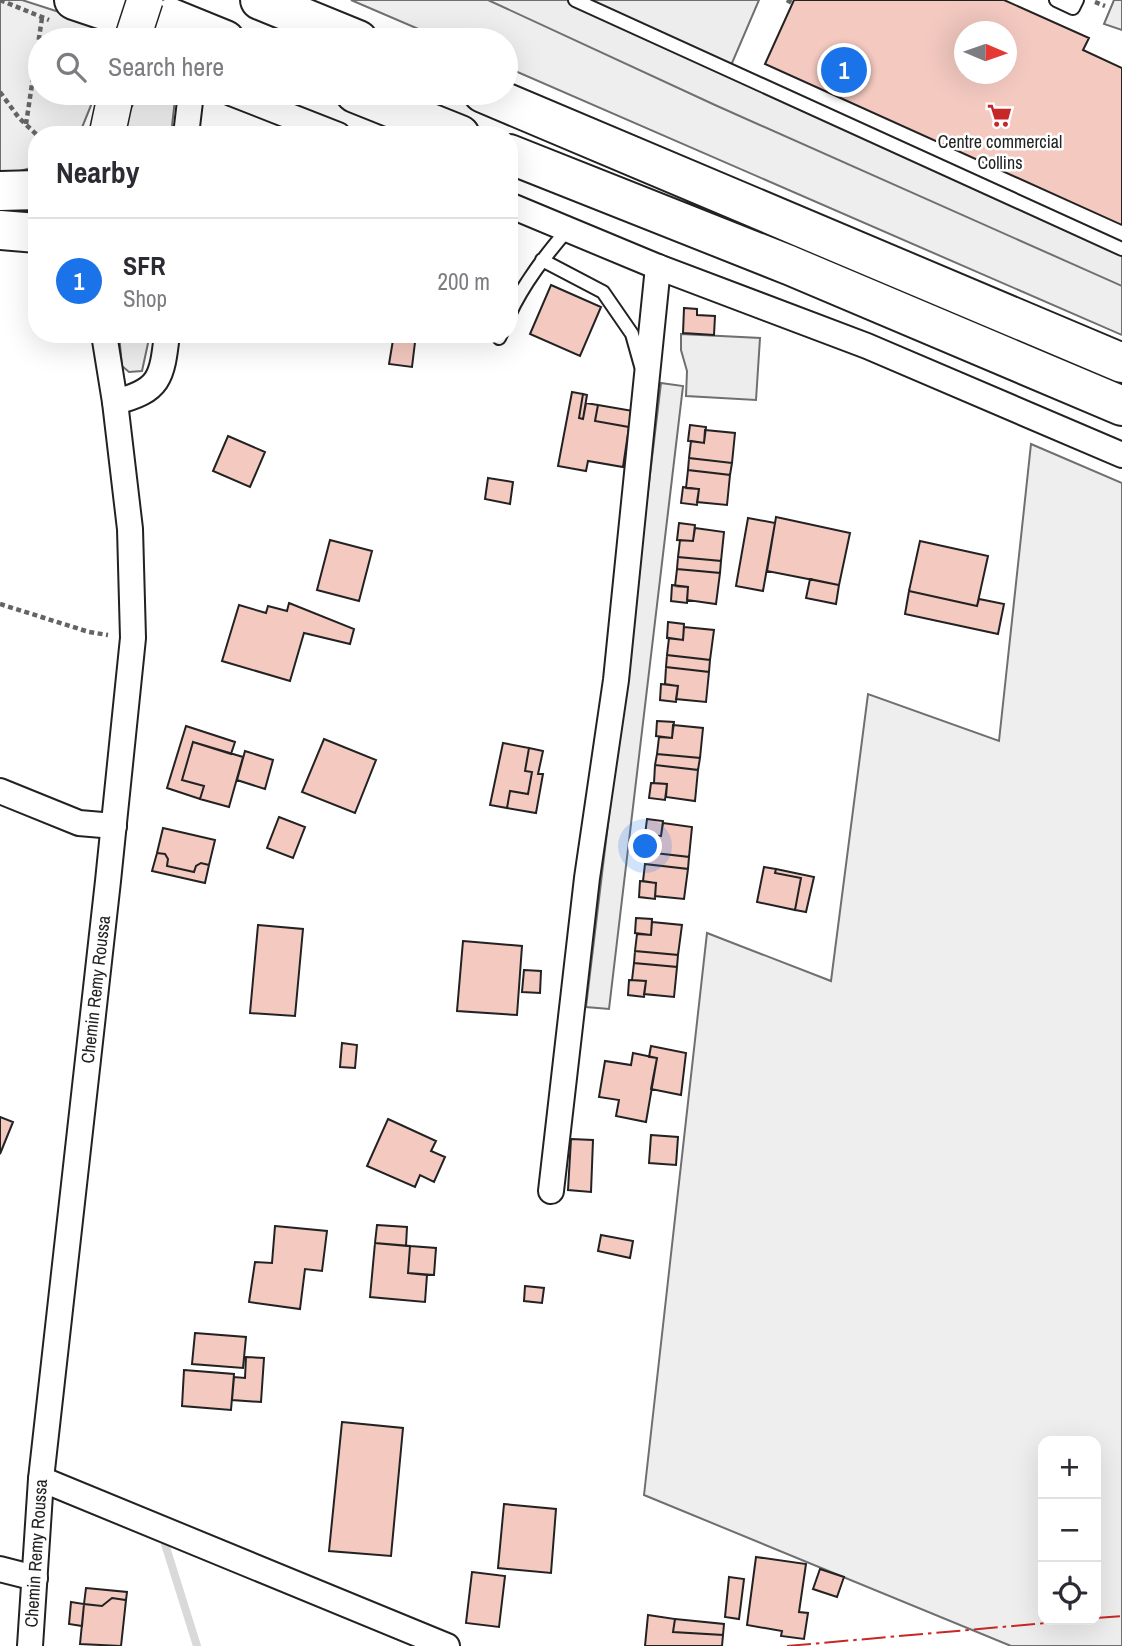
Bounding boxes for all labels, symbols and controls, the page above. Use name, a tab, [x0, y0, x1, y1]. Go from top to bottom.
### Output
north arrow	[954, 21, 1017, 84]
search box	[28, 28, 518, 105]
pin: 1	[821, 44, 867, 96]
icon: search	[52, 48, 90, 86]
text: Search here	[108, 49, 224, 84]
supermarket icon: Centre commercial Collins	[986, 101, 1014, 129]
place label: Centre commercial Collins	[938, 129, 1062, 175]
text: Nearby	[56, 152, 139, 192]
text: SFR	[123, 248, 166, 283]
text: 1	[74, 266, 84, 297]
text: 200 m	[438, 266, 490, 297]
text: Shop	[123, 283, 167, 314]
your location	[628, 829, 662, 863]
street label: Chemin Remy Roussa	[75, 914, 116, 1065]
map controls	[1038, 1436, 1101, 1625]
button: +	[1038, 1436, 1101, 1499]
street label: Chemin Remy Roussa	[18, 1478, 53, 1628]
button: −	[1038, 1499, 1101, 1562]
button: locate	[1038, 1562, 1101, 1625]

